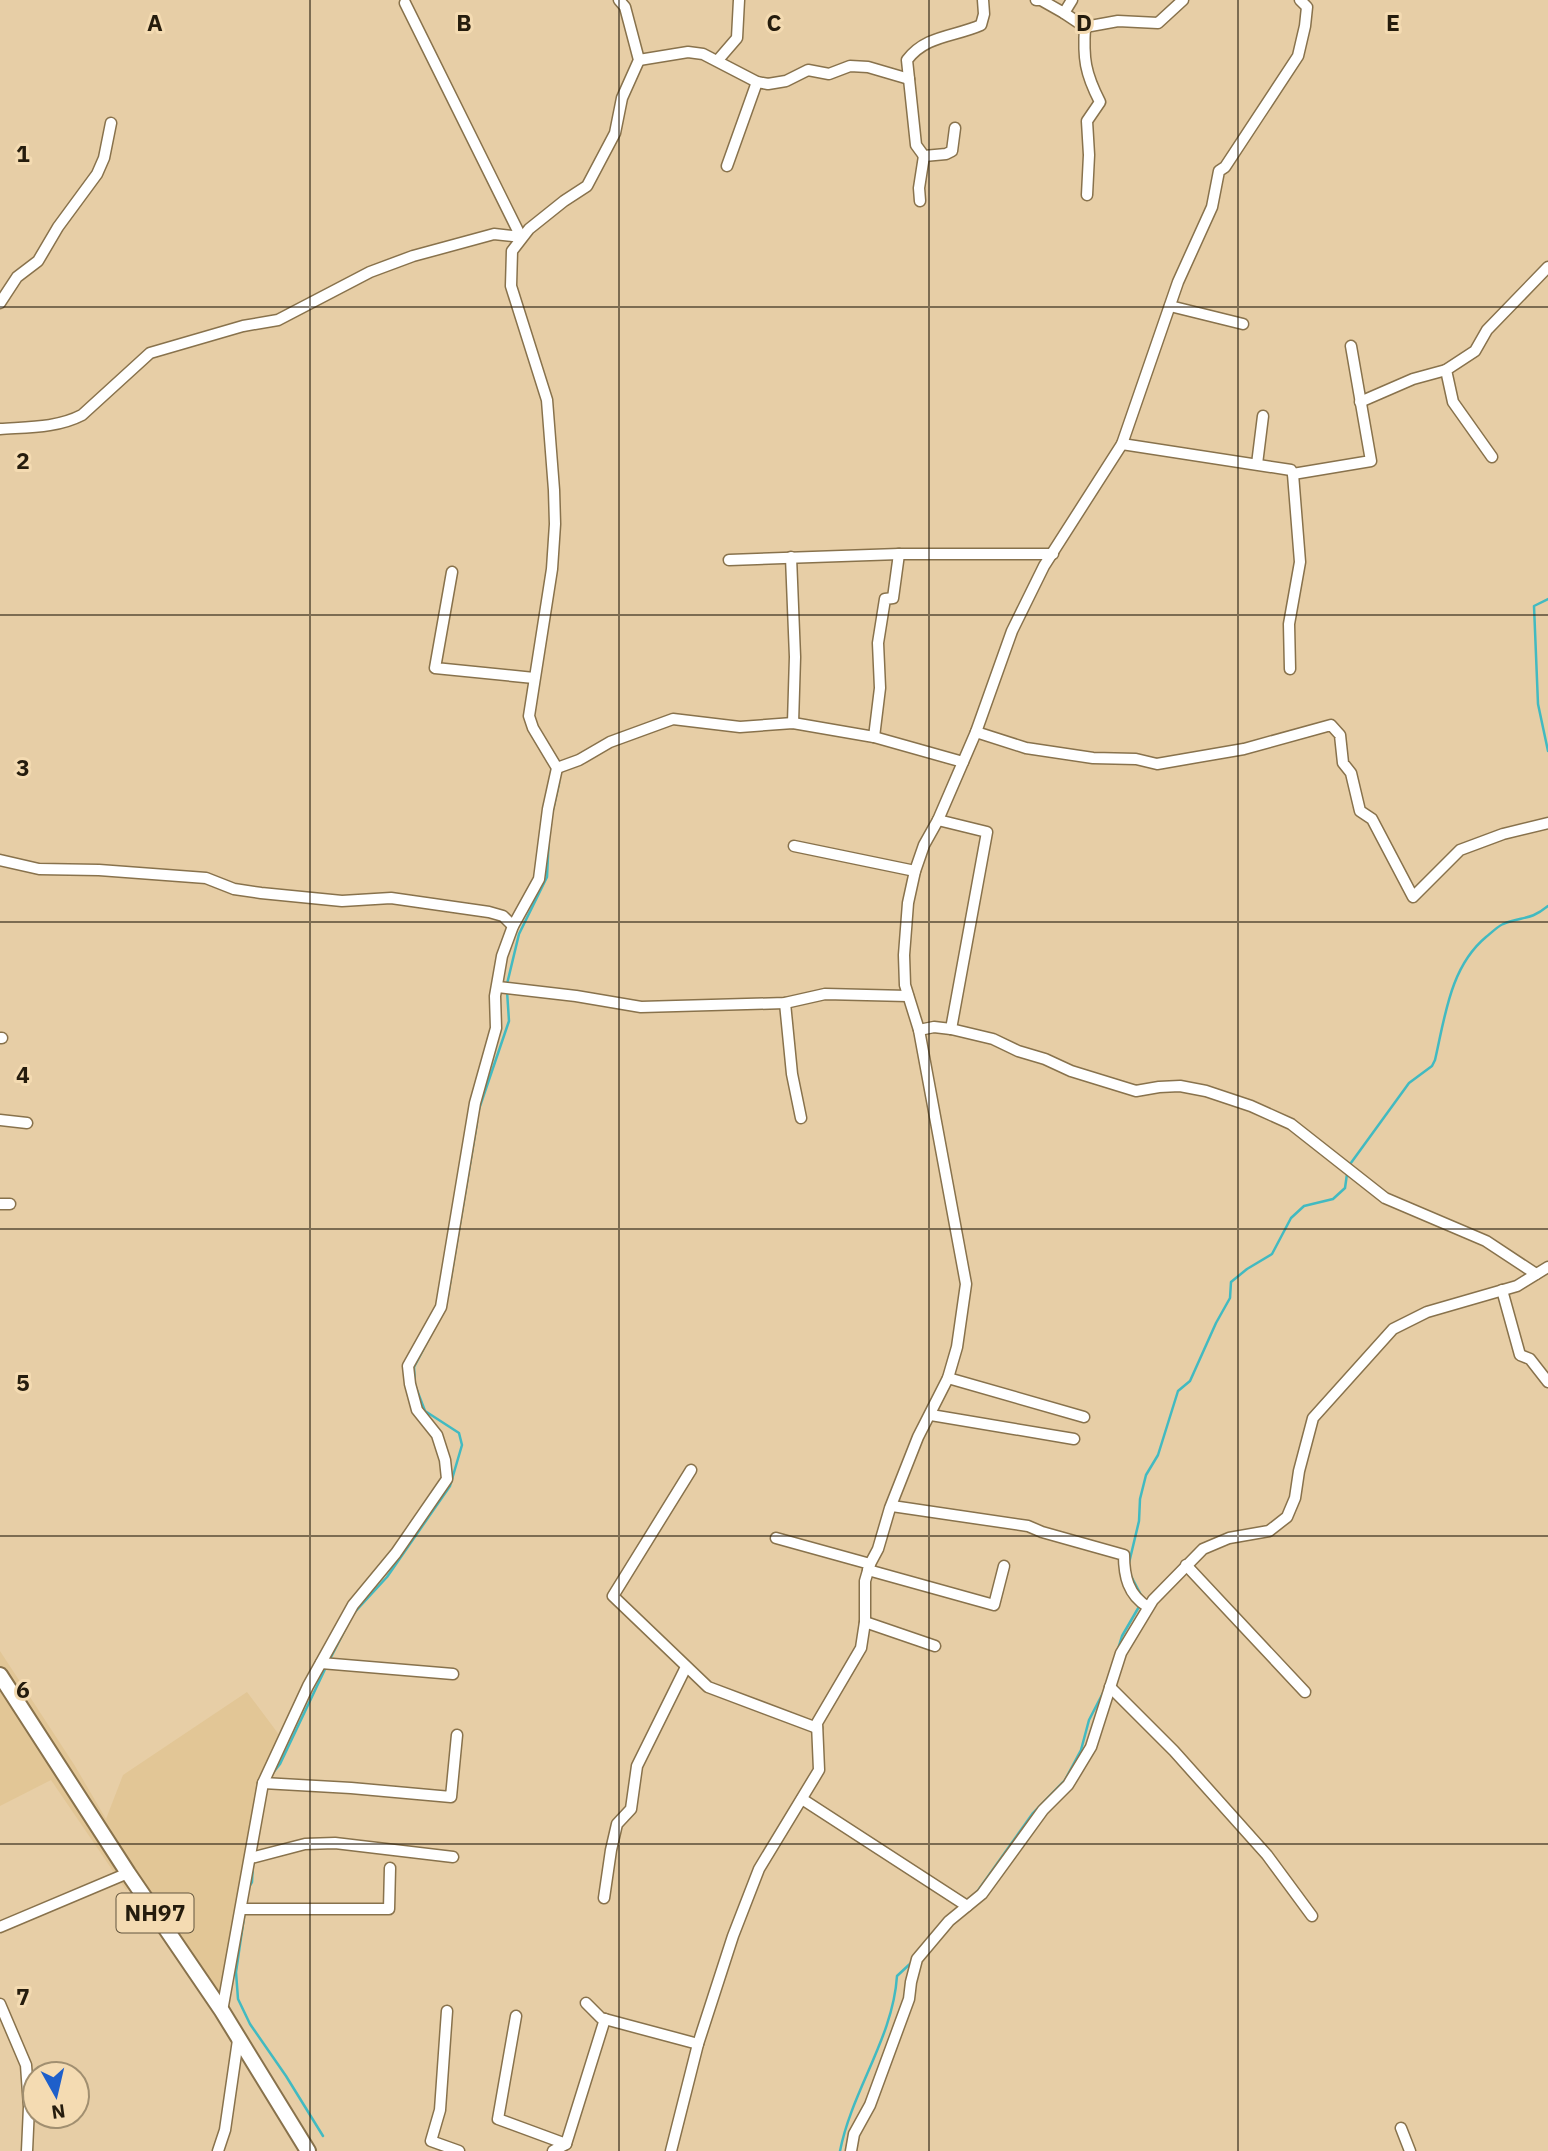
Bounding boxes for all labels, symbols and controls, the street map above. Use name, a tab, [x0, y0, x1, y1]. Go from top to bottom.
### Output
text: A	[147, 7, 163, 37]
text: B	[456, 7, 472, 37]
text: C	[767, 7, 782, 37]
text: D	[1076, 7, 1092, 37]
text: E	[1386, 7, 1400, 37]
text: 1	[16, 138, 30, 168]
text: 2	[16, 445, 30, 475]
text: 3	[16, 752, 30, 782]
text: 4	[16, 1059, 30, 1089]
text: 5	[16, 1367, 30, 1397]
text: 6	[16, 1674, 30, 1704]
road number: NH97	[116, 1894, 194, 1932]
text: 7	[16, 1981, 30, 2011]
north arrow	[21, 2060, 91, 2130]
text: N	[50, 2099, 67, 2125]

